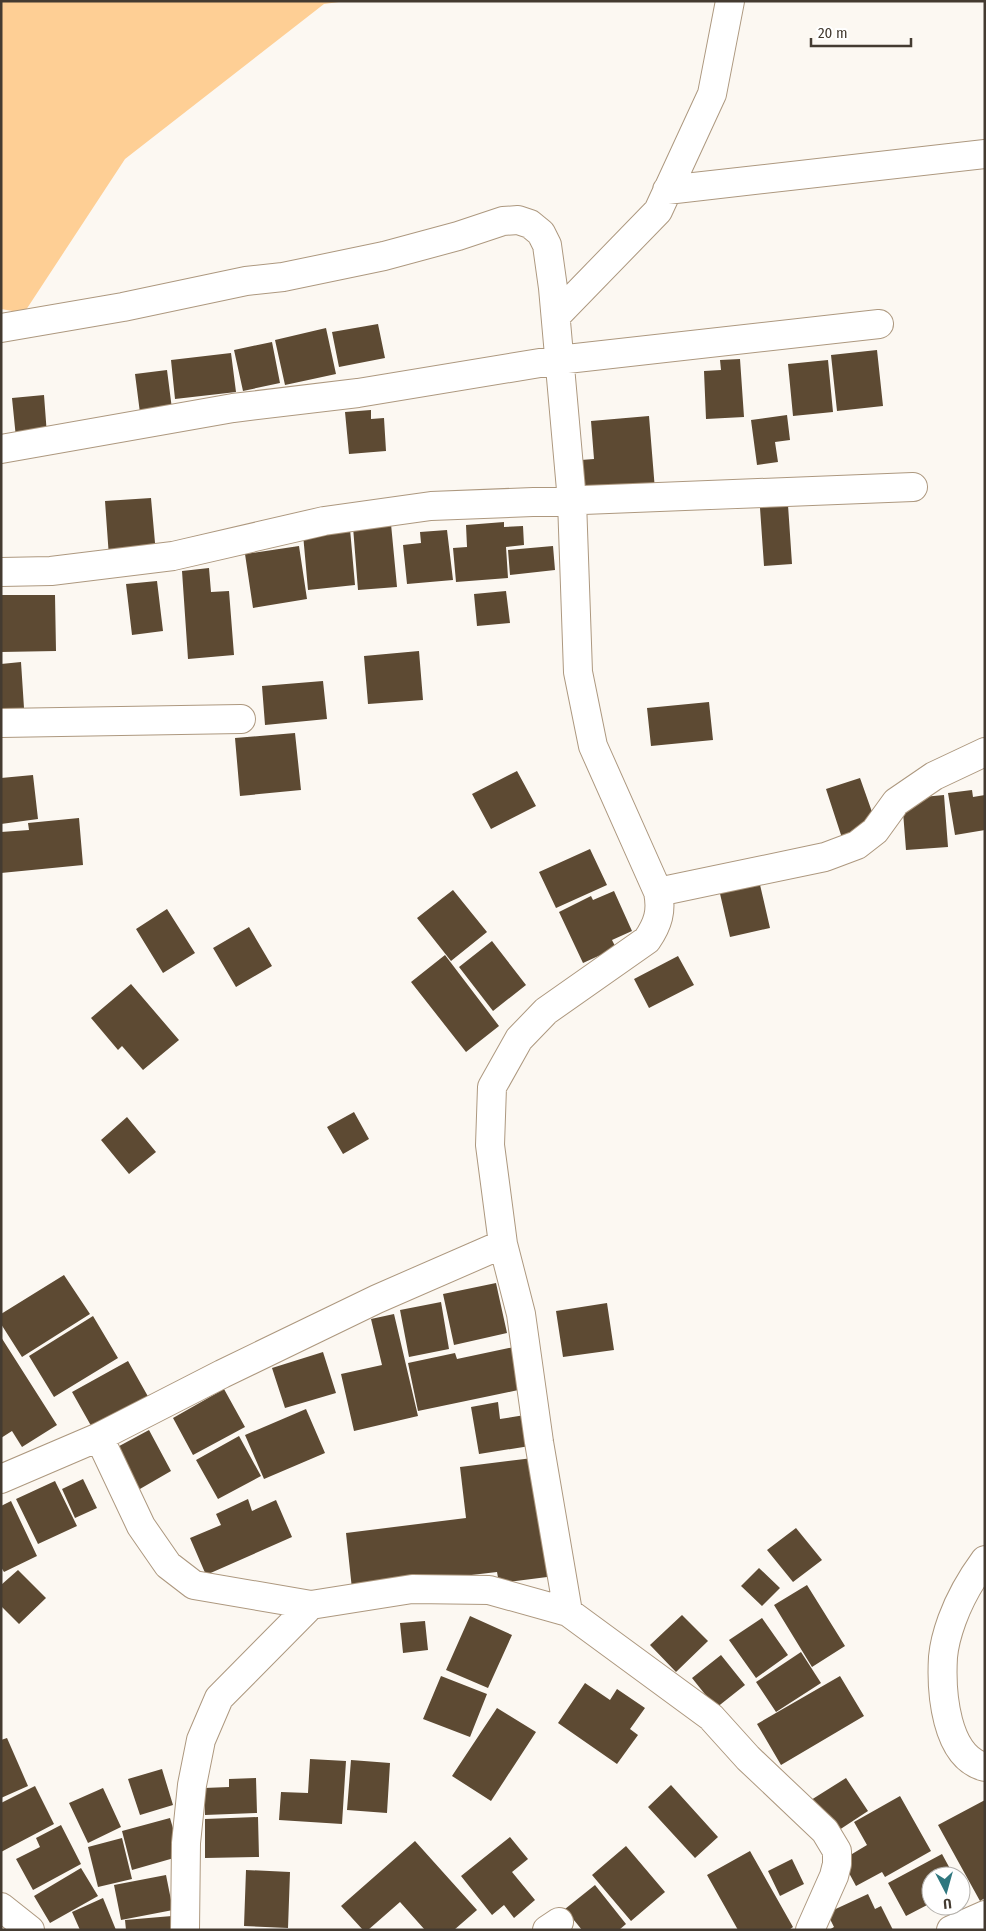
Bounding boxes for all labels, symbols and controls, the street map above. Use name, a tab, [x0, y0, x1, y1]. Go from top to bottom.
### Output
scale bar	[811, 15, 911, 47]
text: 20 m	[818, 24, 848, 42]
north arrow	[921, 1866, 971, 1916]
text: U	[942, 1895, 952, 1912]

